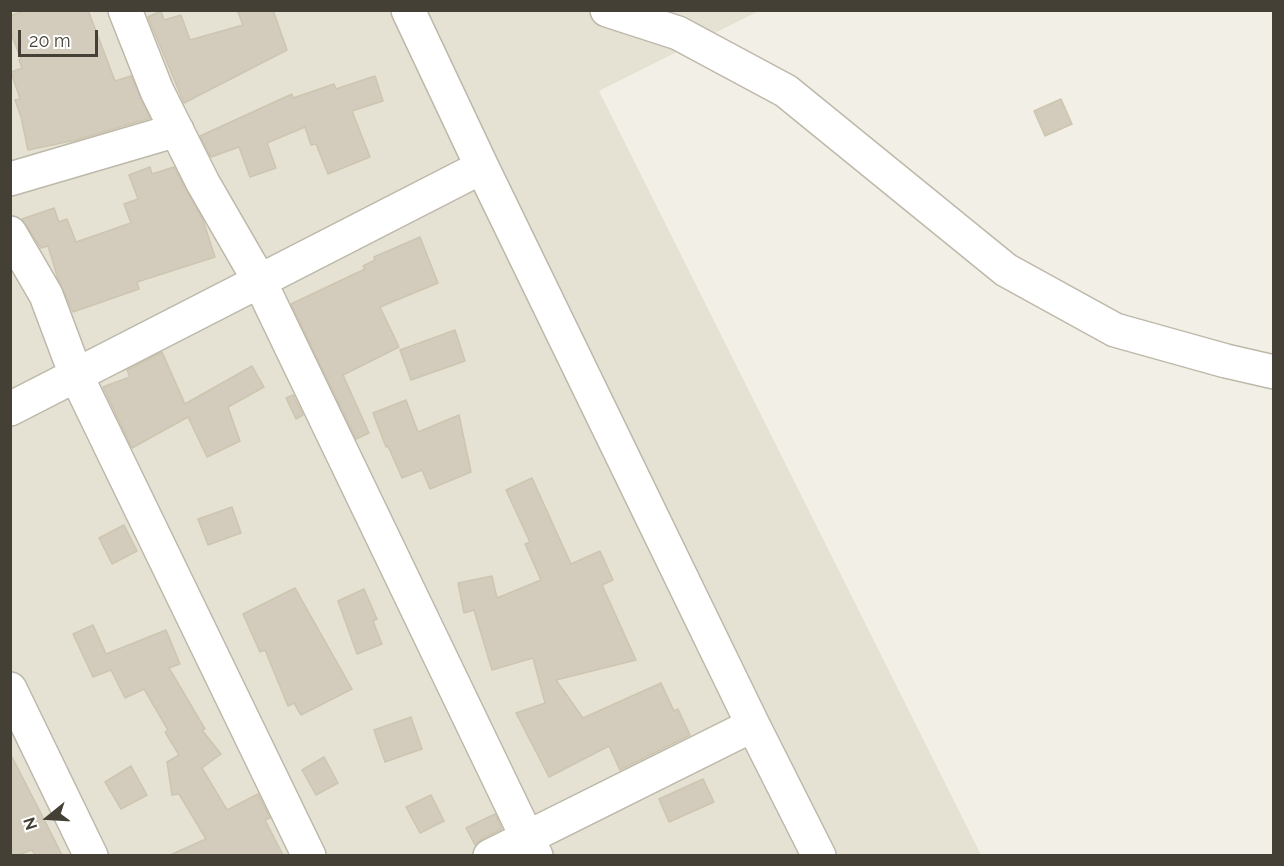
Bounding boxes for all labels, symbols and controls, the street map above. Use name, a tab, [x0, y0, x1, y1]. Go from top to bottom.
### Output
scale bar	[21, 18, 100, 56]
text: 20 m	[29, 30, 71, 51]
north arrow	[18, 788, 78, 848]
text: N	[19, 815, 41, 832]

